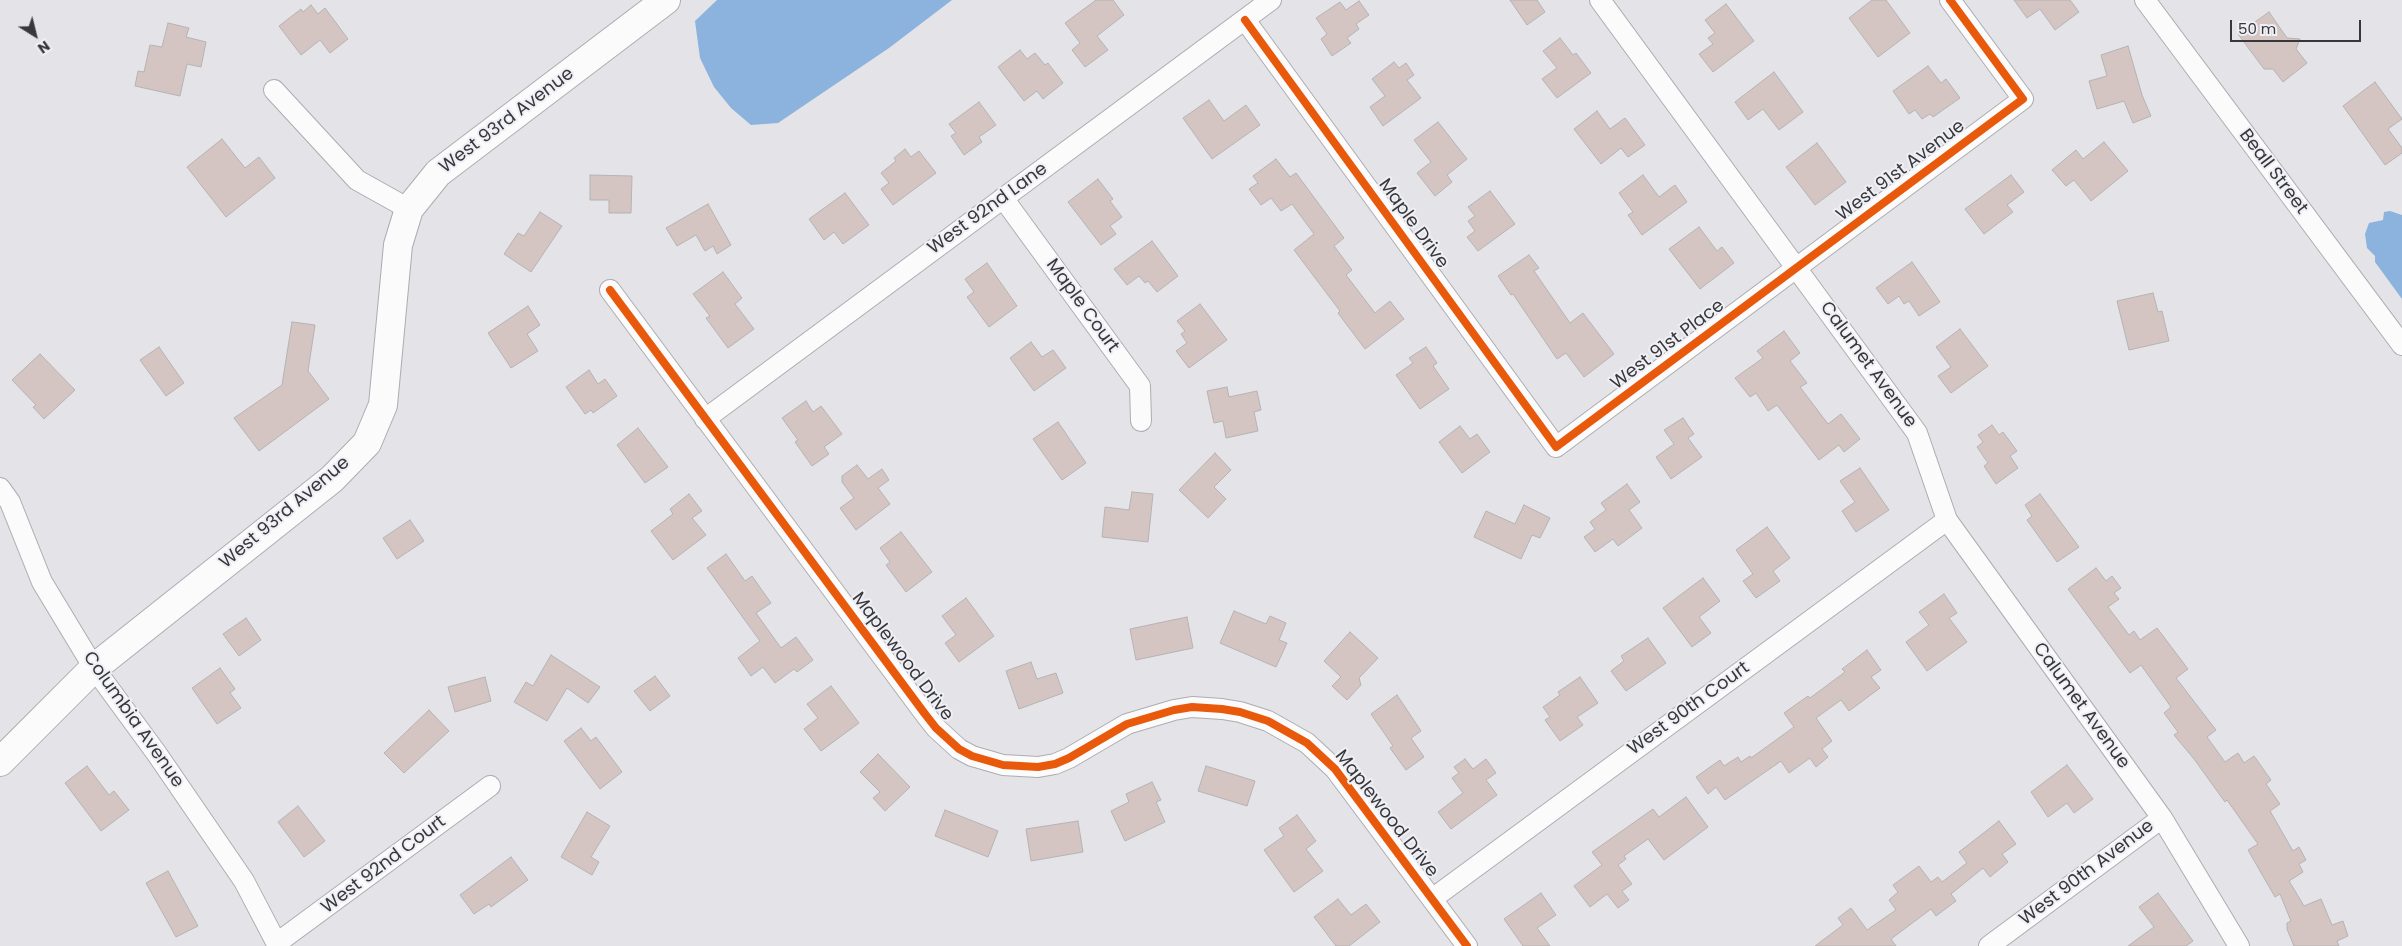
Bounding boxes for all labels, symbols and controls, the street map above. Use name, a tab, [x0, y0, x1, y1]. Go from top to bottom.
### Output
north arrow	[10, 10, 60, 60]
scale bar	[2232, 10, 2363, 42]
text: 50 m	[2238, 18, 2276, 39]
text: N	[34, 36, 54, 58]
street label: West 93rd Avenue	[436, 63, 578, 179]
street label: West 91st Avenue	[1833, 116, 1969, 226]
street label: Beall Street	[2234, 125, 2312, 219]
street label: West 92nd Lane	[924, 158, 1052, 260]
street label: Maple Drive	[1373, 175, 1453, 273]
street label: Maple Court	[1041, 255, 1123, 357]
street label: West 91st Place	[1607, 295, 1729, 395]
street label: Calumet Avenue	[1815, 298, 1921, 432]
street label: West 93rd Avenue	[216, 452, 354, 574]
street label: Maplewood Drive	[847, 588, 957, 726]
street label: Calumet Avenue	[2028, 639, 2134, 773]
street label: Columbia Avenue	[78, 648, 188, 792]
street label: West 90th Court	[1624, 658, 1754, 760]
street label: Maplewood Drive	[1330, 746, 1442, 882]
street label: West 92nd Court	[318, 811, 450, 919]
street label: West 90th Avenue	[2016, 815, 2158, 931]

